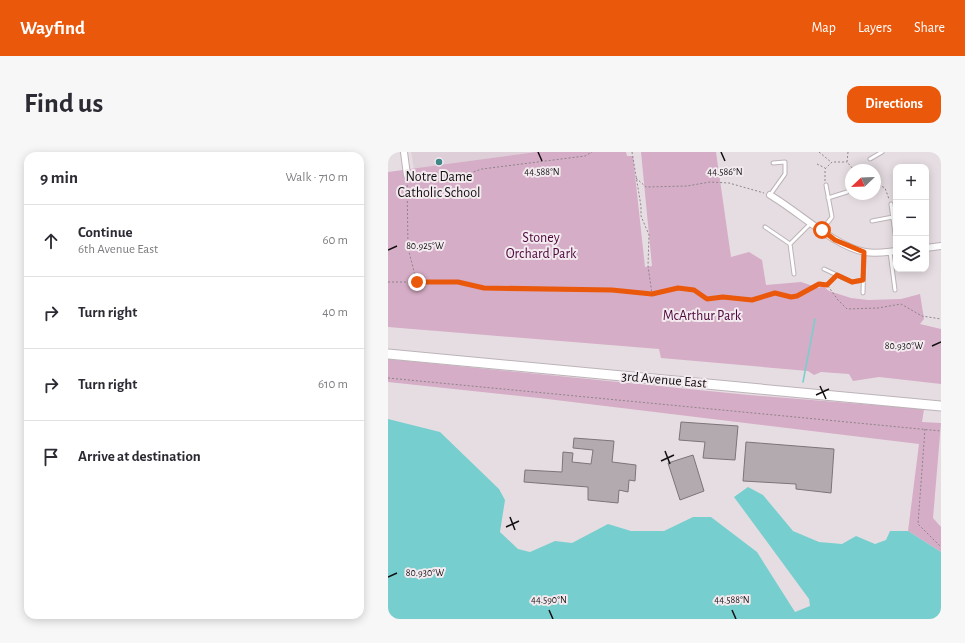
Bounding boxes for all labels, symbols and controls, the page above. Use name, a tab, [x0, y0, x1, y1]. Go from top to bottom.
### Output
text: Wayfind	[20, 19, 85, 38]
text: Map	[811, 21, 836, 35]
text: Layers	[858, 21, 892, 35]
text: Share	[914, 21, 945, 35]
button: Directions	[847, 86, 941, 123]
text: Find us	[24, 90, 103, 118]
marker: Notre Dame Catholic School	[434, 157, 444, 167]
north arrow	[845, 164, 881, 200]
map controls	[893, 164, 929, 272]
button: +	[893, 164, 929, 200]
text: 44.588°N	[524, 167, 560, 177]
text: 44.586°N	[707, 167, 743, 177]
text: 9 min	[40, 169, 78, 186]
place label: Notre Dame Catholic School	[397, 170, 481, 200]
text: Walk · 710 m	[285, 171, 348, 184]
button: −	[893, 200, 929, 236]
route start	[813, 221, 831, 239]
text: Continue	[78, 225, 133, 240]
icon: ahead	[40, 230, 62, 252]
park label: Stoney Orchard Park	[506, 231, 577, 261]
text: 60 m	[322, 234, 348, 247]
button: layers	[893, 236, 929, 272]
text: 80.925°W	[406, 241, 444, 251]
text: 6th Avenue East	[78, 243, 158, 256]
route end	[408, 273, 426, 291]
icon: right	[40, 302, 62, 324]
text: Turn right	[78, 305, 137, 320]
text: 40 m	[322, 306, 348, 319]
park label: McArthur Park	[663, 309, 742, 323]
text: 80.930°W	[885, 341, 923, 351]
street label: 3rd Avenue East	[621, 369, 708, 391]
icon: right	[40, 374, 62, 396]
text: Turn right	[78, 377, 137, 392]
text: 610 m	[318, 378, 348, 391]
icon: arrive	[40, 446, 62, 468]
text: Arrive at destination	[78, 449, 201, 464]
text: 80.930°W	[406, 568, 444, 578]
text: 44.590°N	[531, 595, 567, 605]
text: 44.588°N	[714, 595, 750, 605]

